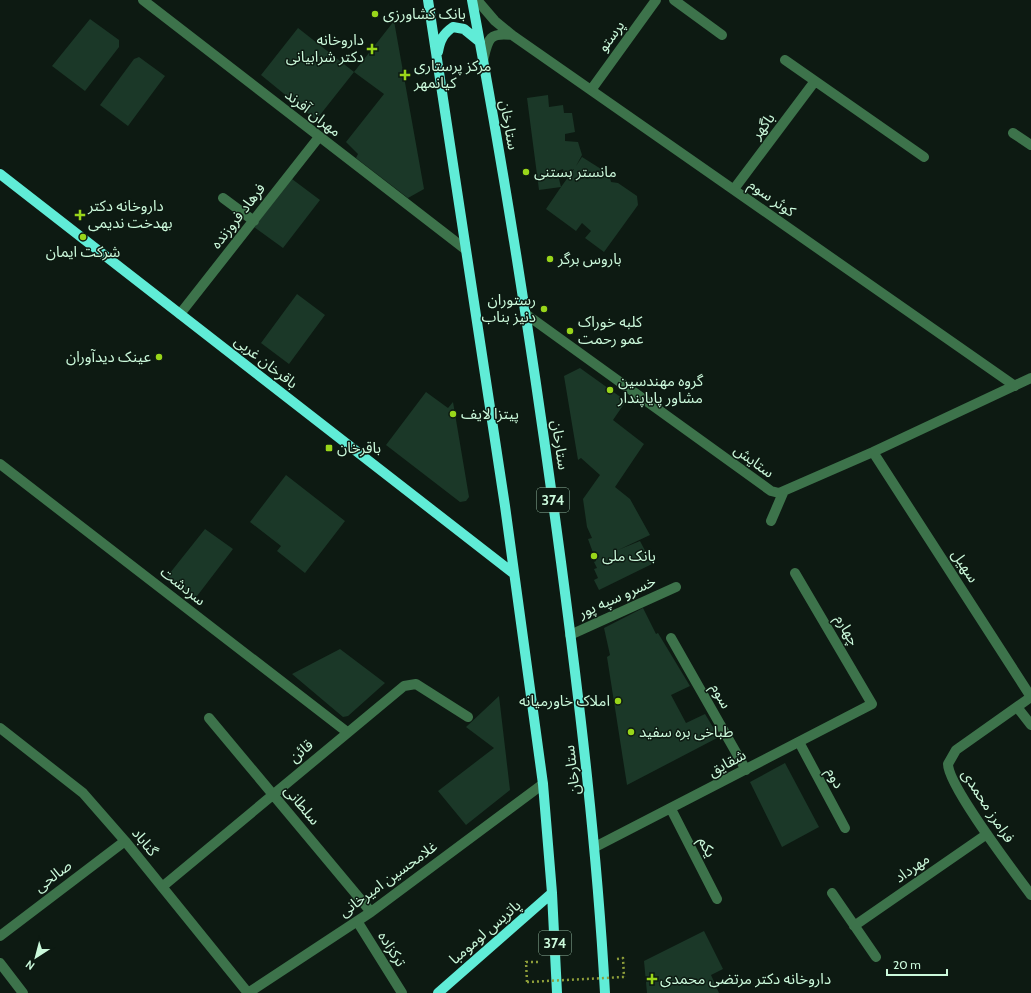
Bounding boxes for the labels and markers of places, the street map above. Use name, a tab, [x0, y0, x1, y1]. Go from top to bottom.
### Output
place label: بانک کشاورزی	[383, 5, 466, 23]
marker: بانک کشاورزی	[370, 9, 380, 19]
place label: داروخانه دکتر شرابیانی	[286, 31, 364, 66]
marker: داروخانه دکتر شرابیانی	[367, 44, 377, 54]
place label: مرکز پرستاری کیانمهر	[413, 57, 491, 92]
marker: مرکز پرستاری کیانمهر	[399, 69, 411, 81]
place label: مانستر بستنی	[534, 163, 617, 181]
marker: مانستر بستنی	[521, 167, 531, 177]
place label: داروخانه دکتر بهدخت ندیمی	[87, 197, 172, 232]
marker: داروخانه دکتر بهدخت ندیمی	[75, 210, 85, 220]
marker: شرکت ایمان	[78, 232, 88, 242]
place label: شرکت ایمان	[46, 243, 120, 261]
place label: باروس برگر	[557, 250, 622, 268]
marker: باروس برگر	[545, 254, 555, 264]
place label: رستوران دنیز بناب	[481, 291, 536, 326]
marker: رستوران دنیز بناب	[539, 304, 549, 314]
place label: کلبه خوراک عمو رحمت	[578, 313, 644, 348]
marker: کلبه خوراک عمو رحمت	[565, 326, 575, 336]
place label: عینک دیدآوران	[66, 348, 151, 366]
marker: عینک دیدآوران	[154, 352, 164, 362]
place label: گروه مهندسین مشاور پایاپندار	[617, 372, 704, 408]
marker: گروه مهندسین مشاور پایاپندار	[605, 385, 615, 395]
place label: پیتزا لایف	[461, 405, 519, 424]
marker: پیتزا لایف	[448, 409, 458, 419]
place label: باقرخان	[337, 439, 381, 457]
marker: باقرخان	[324, 443, 334, 453]
place label: بانک ملی	[602, 547, 656, 565]
marker: بانک ملی	[589, 551, 599, 561]
place label: املاک خاورمیانه	[519, 692, 610, 710]
marker: املاک خاورمیانه	[613, 696, 623, 706]
place label: طباخی بره سفید	[639, 723, 734, 741]
marker: طباخی بره سفید	[626, 727, 636, 737]
place label: داروخانه دکتر مرتضی محمدی	[660, 970, 831, 988]
marker: داروخانه دکتر مرتضی محمدی	[647, 974, 657, 984]

